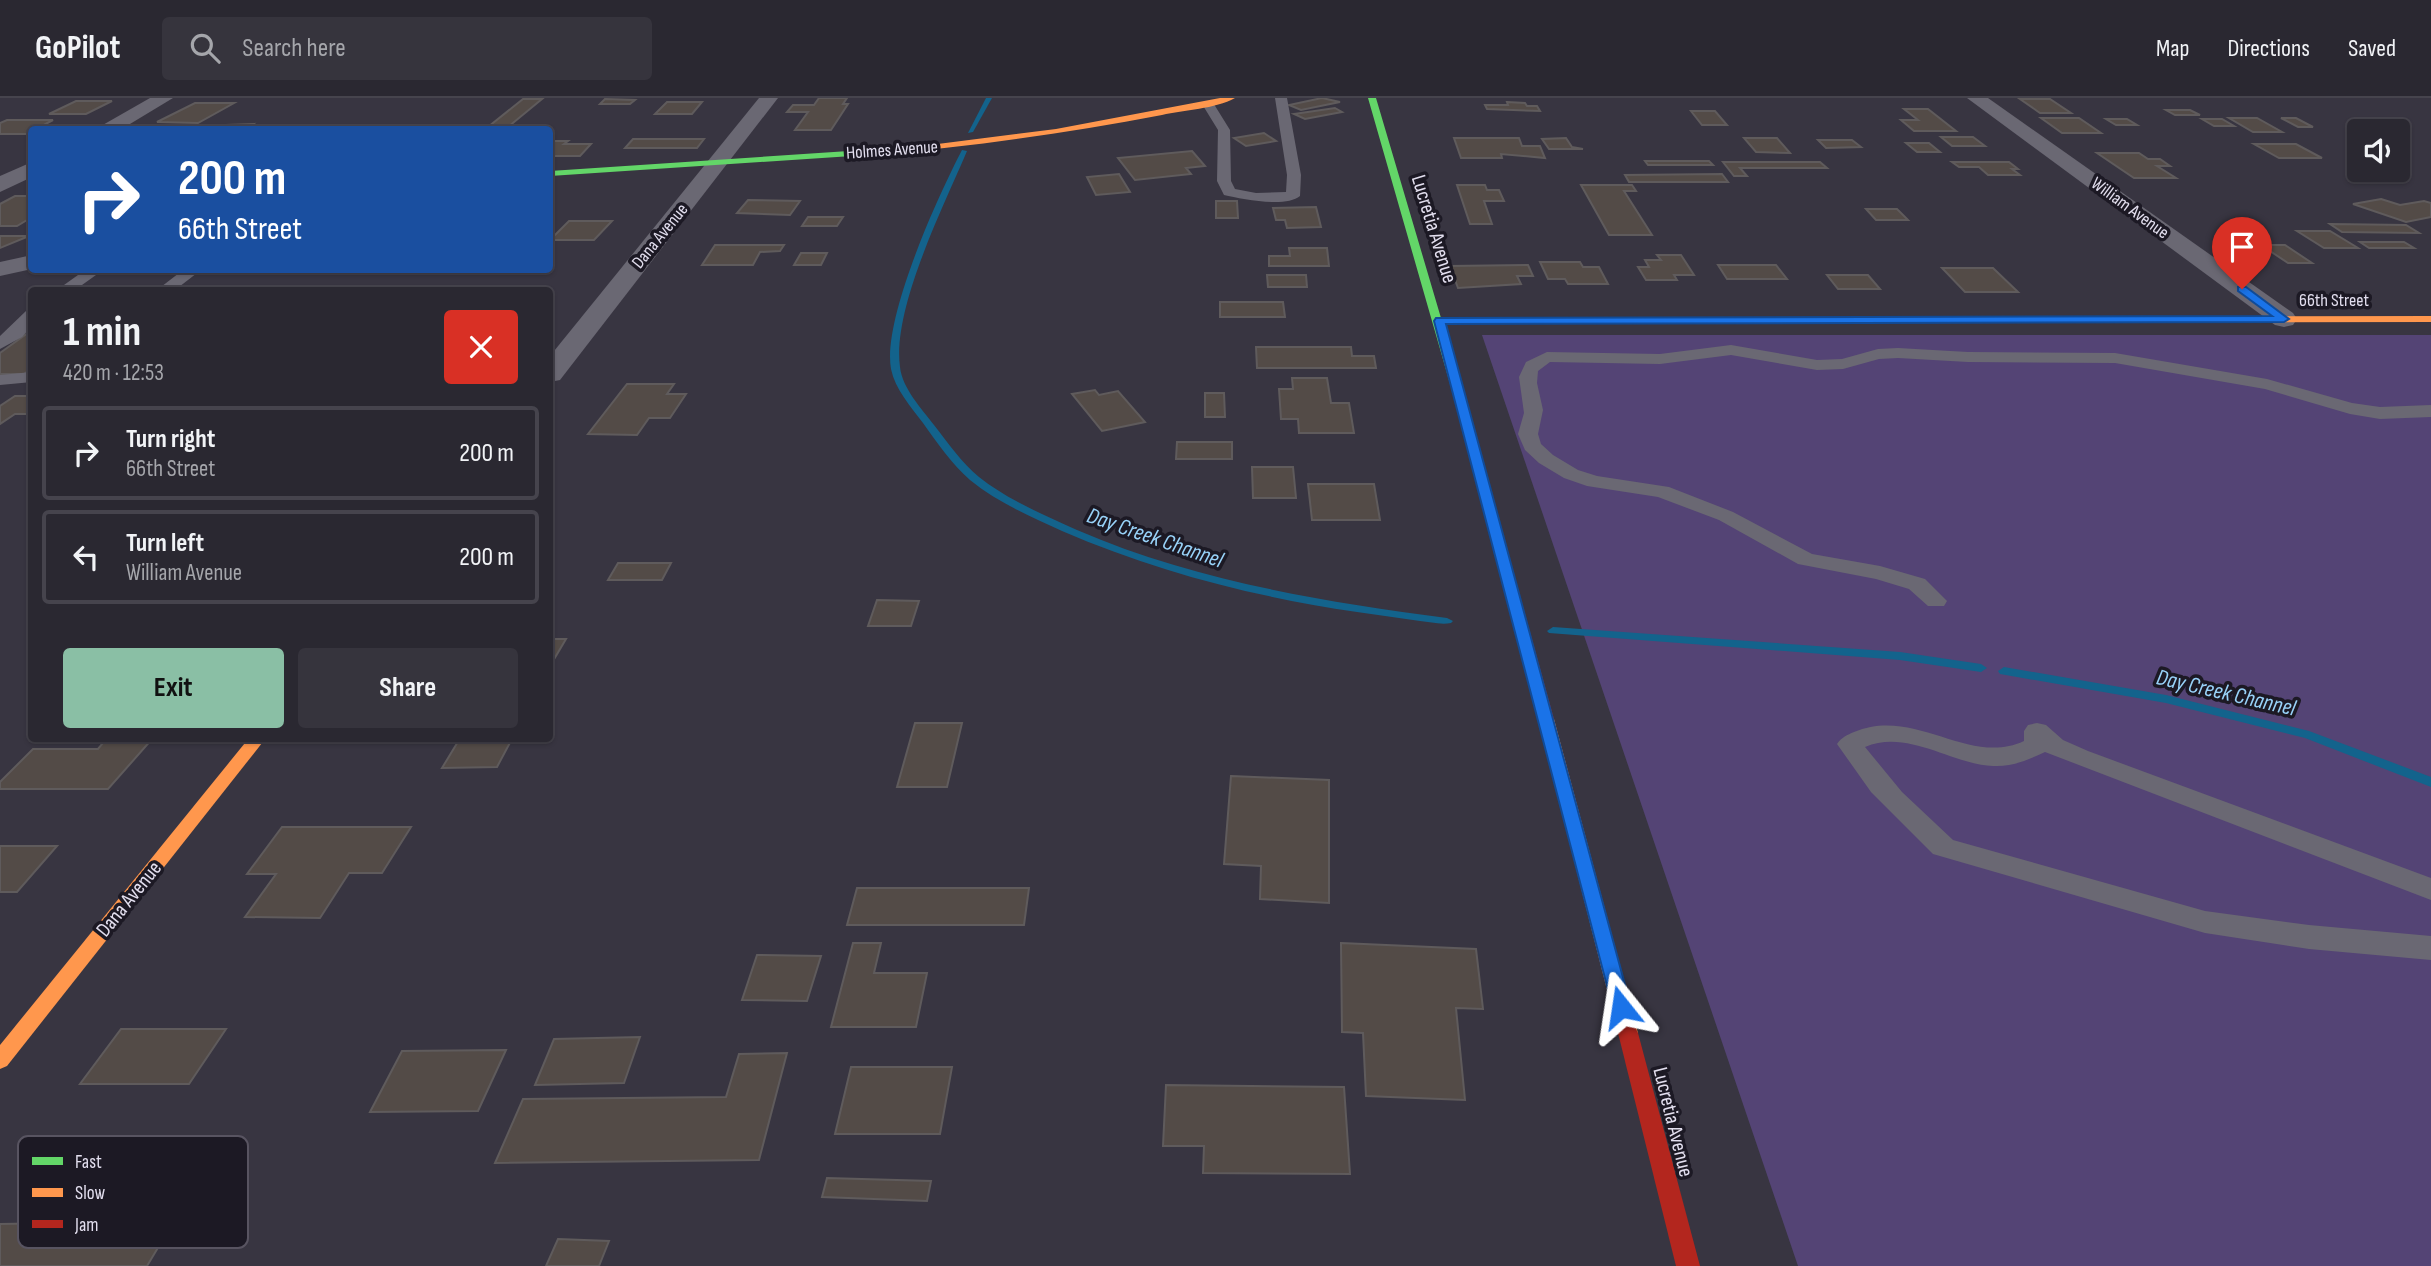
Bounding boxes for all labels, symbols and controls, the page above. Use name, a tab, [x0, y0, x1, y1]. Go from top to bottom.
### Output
search box	[162, 17, 652, 80]
text: GoPilot	[35, 28, 120, 68]
icon: search	[186, 29, 224, 67]
text: Search here	[242, 33, 346, 64]
text: Map	[2156, 34, 2189, 63]
text: Directions	[2227, 34, 2310, 63]
text: Saved	[2348, 34, 2396, 63]
map controls	[2347, 119, 2410, 182]
button: sound	[2347, 119, 2410, 182]
street label: Holmes Avenue	[845, 136, 939, 164]
text: 200 m	[178, 150, 286, 209]
icon: right	[63, 154, 154, 245]
street label: Lucretia Avenue	[1406, 172, 1462, 286]
street label: William Avenue	[2087, 173, 2173, 243]
street label: Dana Avenue	[628, 199, 692, 273]
text: 66th Street	[178, 210, 302, 249]
pin	[2212, 217, 2272, 289]
icon: arrive	[2223, 228, 2261, 266]
street label: 66th Street	[2299, 290, 2369, 311]
text: 1 min	[63, 307, 141, 358]
button: close	[444, 310, 518, 384]
text: 420 m · 12:53	[63, 359, 164, 387]
text: Turn right	[126, 424, 215, 455]
icon: right	[67, 434, 105, 472]
text: 200 m	[459, 438, 514, 469]
text: 66th Street	[126, 455, 215, 483]
water label: Day Creek Channel	[1083, 502, 1228, 575]
text: Turn left	[126, 528, 204, 559]
icon: left	[67, 538, 105, 576]
text: 200 m	[459, 542, 514, 573]
text: William Avenue	[126, 559, 242, 587]
button: Exit	[63, 648, 284, 728]
button: Share	[298, 648, 518, 728]
water label: Day Creek Channel	[2154, 663, 2299, 723]
street label: Dana Avenue	[91, 856, 167, 942]
position arrow	[1584, 970, 1658, 1044]
street label: Lucretia Avenue	[1647, 1065, 1699, 1179]
legend	[18, 1136, 248, 1248]
text: Fast	[75, 1151, 102, 1174]
text: Slow	[75, 1182, 105, 1205]
text: Jam	[74, 1214, 98, 1237]

